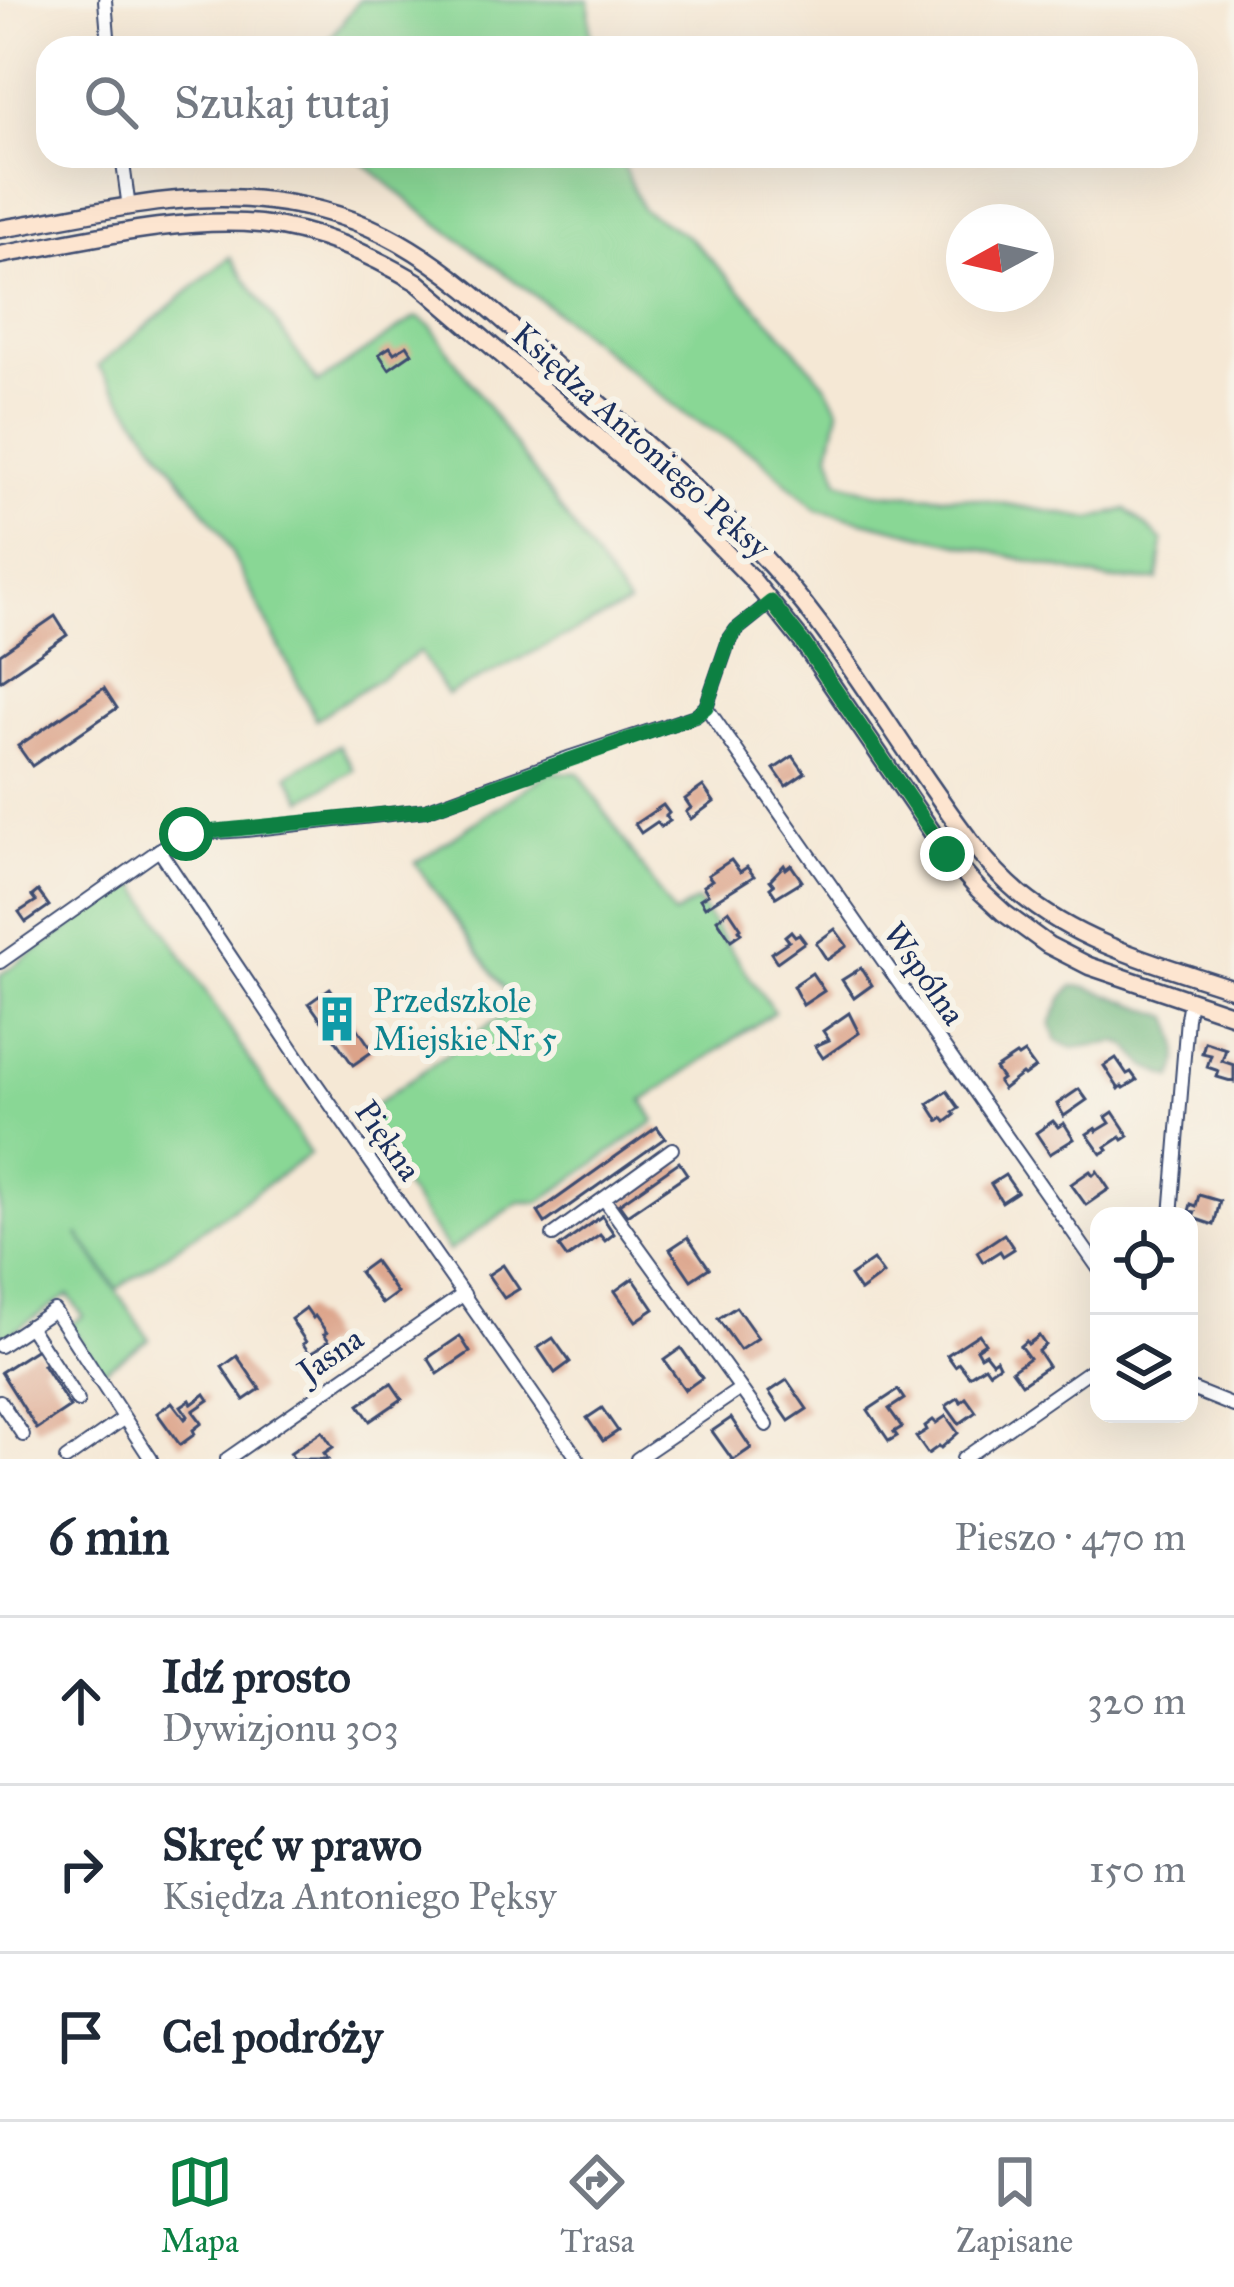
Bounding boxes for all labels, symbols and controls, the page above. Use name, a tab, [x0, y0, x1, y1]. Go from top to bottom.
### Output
search box	[36, 36, 1198, 168]
icon: search	[78, 69, 144, 135]
text: Szukaj tutaj	[174, 75, 391, 130]
north arrow	[946, 204, 1054, 312]
street label: Księdza Antoniego Pęksy	[504, 314, 779, 568]
route start	[159, 807, 213, 861]
route end	[920, 827, 974, 881]
street label: Wspólna	[875, 915, 974, 1033]
place label: Przedszkole Miejskie Nr 5	[373, 981, 557, 1059]
building icon: Przedszkole Miejskie Nr 5	[312, 994, 362, 1044]
street label: Piękna	[346, 1093, 430, 1188]
map controls	[1090, 1207, 1198, 1423]
button: locate	[1090, 1207, 1198, 1315]
button: layers	[1090, 1315, 1198, 1423]
street label: Jasna	[288, 1318, 371, 1394]
text: 6 min	[48, 1506, 170, 1568]
text: Pieszo · 470 m	[955, 1513, 1186, 1561]
text: Idź prosto	[162, 1649, 351, 1704]
icon: ahead	[48, 1668, 114, 1734]
text: 320 m	[1087, 1677, 1186, 1725]
text: Dywizjonu 303	[162, 1704, 399, 1752]
text: Skręć w prawo	[162, 1817, 422, 1872]
icon: right	[48, 1836, 114, 1902]
text: 150 m	[1089, 1845, 1186, 1893]
text: Księdza Antoniego Pęksy	[162, 1872, 557, 1920]
icon: arrive	[48, 2004, 114, 2070]
text: Cel podróży	[162, 2009, 383, 2064]
tab: Mapa	[161, 2149, 239, 2261]
tab: Trasa	[560, 2149, 634, 2261]
tab: Zapisane	[956, 2149, 1073, 2261]

